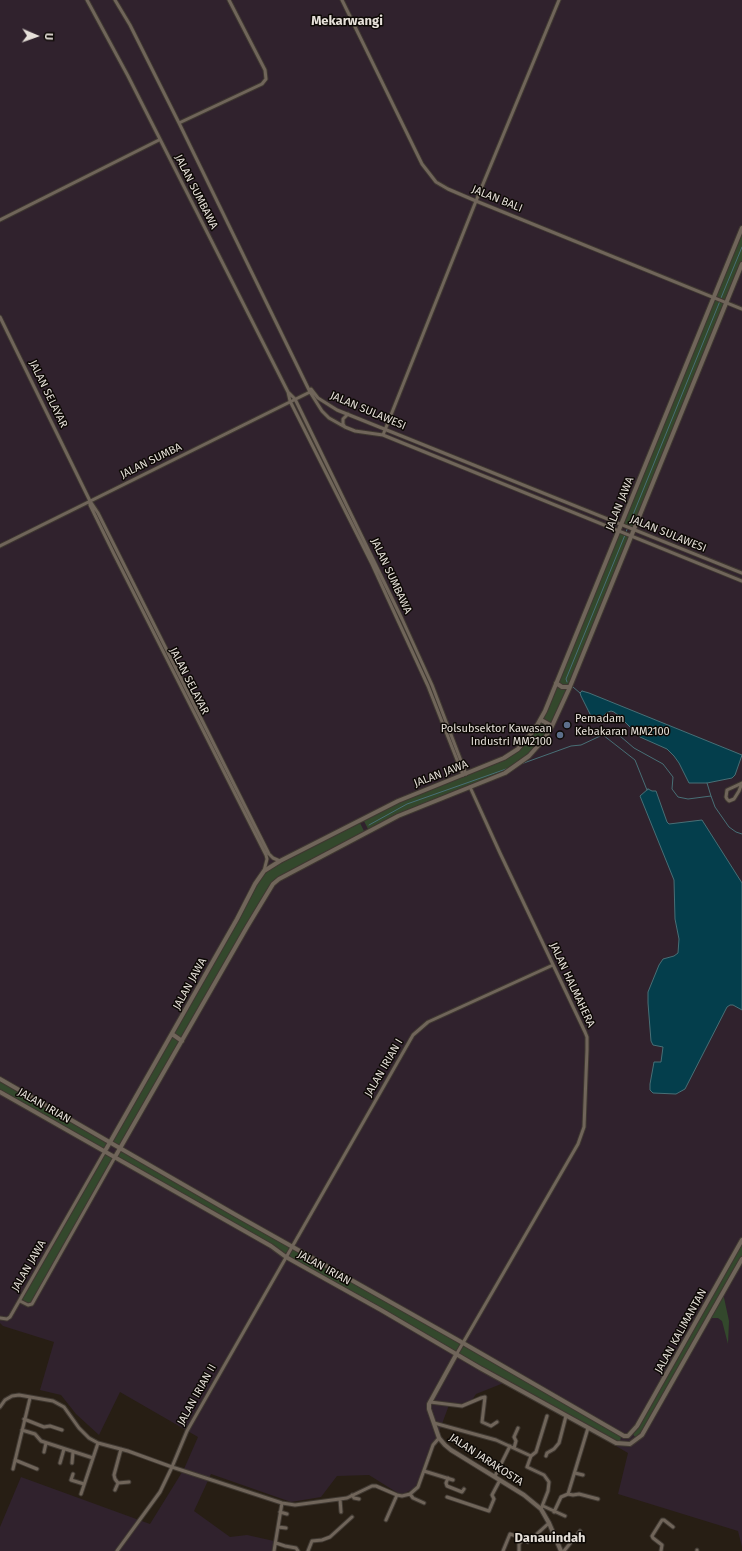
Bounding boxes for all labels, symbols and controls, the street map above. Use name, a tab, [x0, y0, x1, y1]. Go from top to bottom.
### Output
district label: Mekarwangi	[311, 13, 383, 29]
north arrow	[16, 16, 56, 56]
text: U	[42, 33, 55, 40]
street label: JALAN SUMBAWA	[171, 152, 221, 232]
street label: JALAN BALI	[470, 183, 524, 215]
street label: JALAN SELAYAR	[26, 358, 70, 430]
street label: JALAN SULAWESI	[328, 389, 408, 433]
street label: JALAN SUMBA	[118, 440, 184, 482]
street label: JALAN JAWA	[603, 475, 637, 533]
street label: JALAN SULAWESI	[628, 513, 708, 555]
street label: JALAN SUMBAWA	[368, 536, 414, 616]
street label: JALAN SELAYAR	[166, 645, 212, 717]
place label: Pemadam Kebakaran MM2100	[575, 712, 670, 738]
marker: Pemadam Kebakaran MM2100	[562, 720, 572, 730]
place label: Polsubsektor Kawasan Industri MM2100	[441, 722, 552, 748]
marker: Polsubsektor Kawasan Industri MM2100	[555, 730, 565, 740]
street label: JALAN JAWA	[412, 758, 470, 790]
street label: JALAN HALMAHERA	[547, 940, 597, 1030]
street label: JALAN JAWA	[170, 956, 210, 1012]
street label: JALAN IRIAN I	[362, 1037, 406, 1099]
street label: JALAN IRIAN	[15, 1086, 73, 1126]
street label: JALAN JAWA	[9, 1238, 49, 1294]
street label: JALAN IRIAN	[295, 1248, 353, 1288]
street label: JALAN KALIMANTAN	[652, 1286, 710, 1376]
street label: JALAN IRIAN II	[175, 1362, 219, 1428]
street label: JALAN JARAKOSTA	[447, 1431, 525, 1489]
district label: Danauindah	[514, 1530, 586, 1546]

